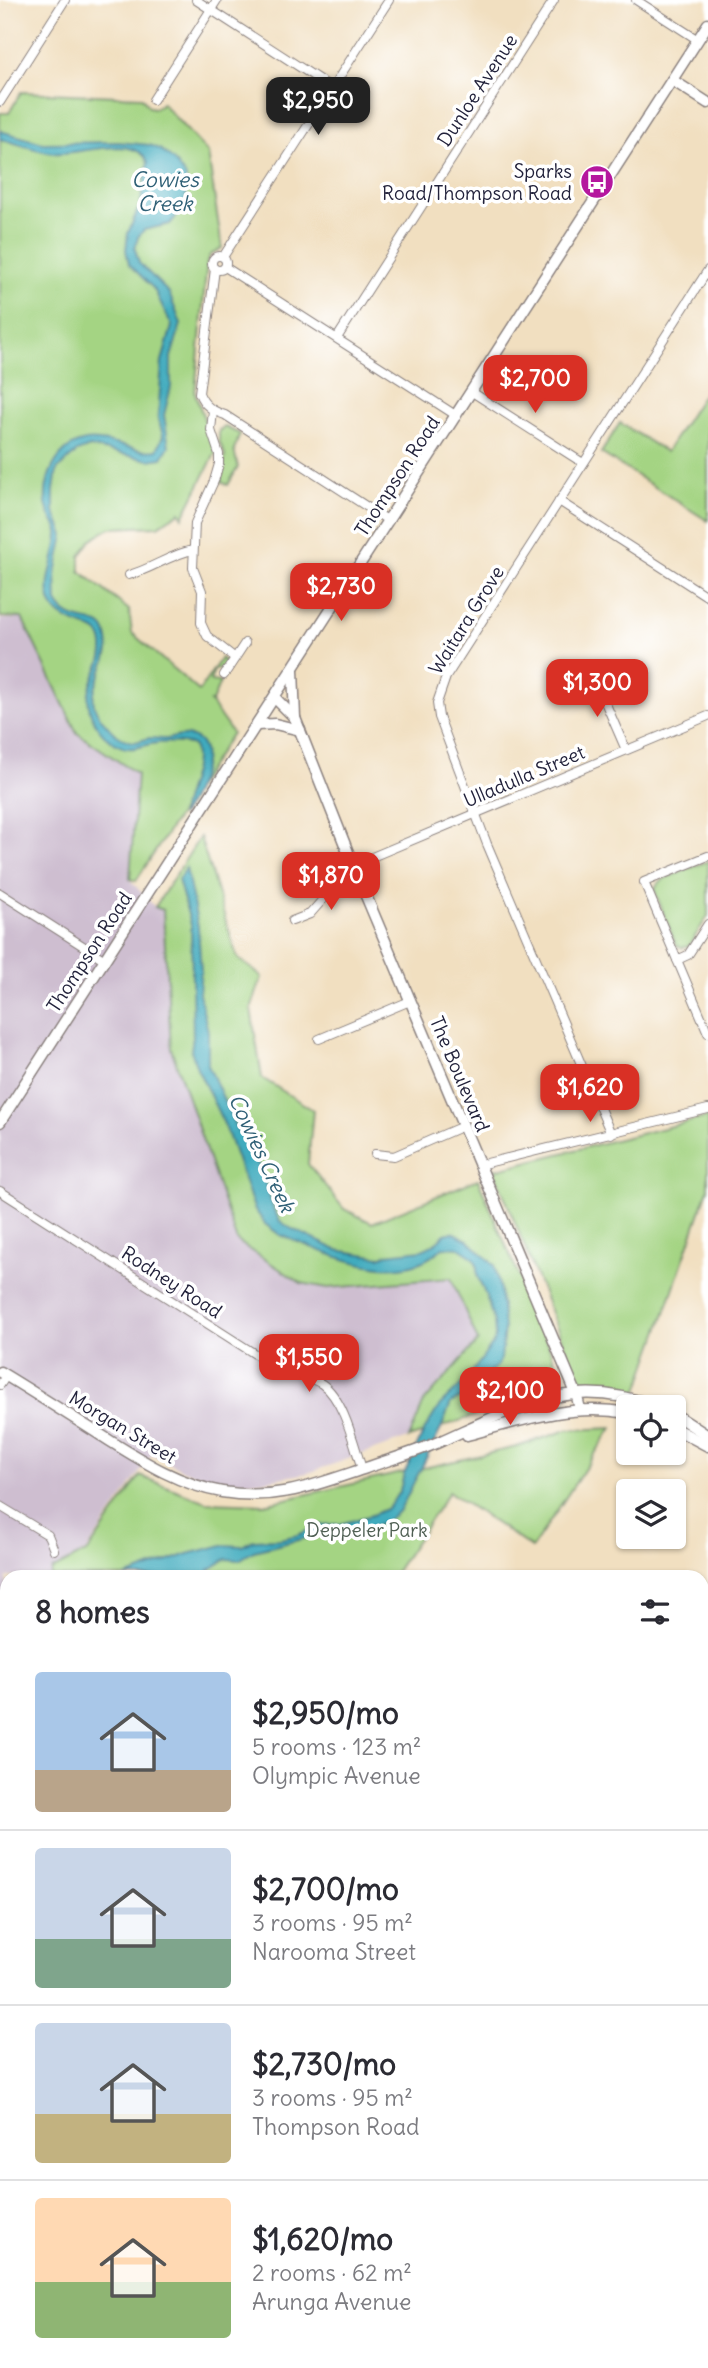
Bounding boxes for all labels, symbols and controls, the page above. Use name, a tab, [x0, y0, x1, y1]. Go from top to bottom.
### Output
street label: Dunloe Avenue	[432, 29, 522, 151]
pin: $2,950	[261, 78, 375, 137]
text: $2,950	[282, 85, 354, 114]
place label: Sparks Road/Thompson Road	[382, 159, 572, 205]
bus stop icon: Sparks Road/Thompson Road	[578, 163, 616, 201]
water label: Cowies Creek	[131, 166, 200, 217]
pin: $2,700	[478, 356, 592, 415]
text: $2,700	[499, 363, 571, 392]
street label: Thompson Road	[349, 411, 445, 541]
street label: Waitara Grove	[423, 561, 509, 679]
pin: $2,730	[284, 564, 398, 623]
text: $2,730	[306, 571, 376, 600]
pin: $1,300	[540, 660, 654, 719]
text: $1,300	[562, 667, 632, 696]
street label: Ulladulla Street	[460, 740, 588, 812]
pin: $1,870	[274, 852, 388, 912]
text: $1,870	[298, 860, 364, 889]
street label: Thompson Road	[41, 887, 137, 1017]
street label: The Boulevard	[425, 1013, 495, 1135]
pin: $1,620	[533, 1064, 647, 1124]
text: $1,620	[556, 1072, 624, 1101]
water label: Cowies Creek	[223, 1090, 302, 1218]
street label: Rodney Road	[117, 1241, 227, 1323]
pin: $1,550	[252, 1334, 366, 1394]
text: $1,550	[275, 1342, 343, 1371]
pin: $2,100	[453, 1368, 567, 1427]
text: $2,100	[476, 1375, 544, 1404]
street label: Morgan Street	[65, 1386, 181, 1468]
map controls	[616, 1395, 686, 1549]
button: locate	[616, 1395, 686, 1465]
button: layers	[616, 1479, 686, 1549]
park label: Deppeler Park	[306, 1518, 428, 1542]
text: 8 homes	[35, 1593, 150, 1631]
icon: filters	[636, 1593, 674, 1631]
text: $2,950/mo	[252, 1694, 399, 1732]
icon: home	[91, 1700, 175, 1784]
text: 5 rooms · 123 m²	[252, 1732, 421, 1761]
text: Olympic Avenue	[252, 1761, 421, 1790]
text: $2,700/mo	[252, 1870, 399, 1908]
icon: home	[91, 1876, 175, 1960]
text: 3 rooms · 95 m²	[252, 1908, 413, 1937]
text: Narooma Street	[252, 1937, 416, 1966]
text: $2,730/mo	[252, 2045, 396, 2083]
icon: home	[91, 2051, 175, 2135]
text: 3 rooms · 95 m²	[252, 2083, 413, 2112]
text: Thompson Road	[252, 2112, 420, 2141]
text: $1,620/mo	[252, 2220, 393, 2258]
icon: home	[91, 2226, 175, 2310]
text: 2 rooms · 62 m²	[252, 2258, 412, 2287]
text: Arunga Avenue	[252, 2287, 411, 2316]

